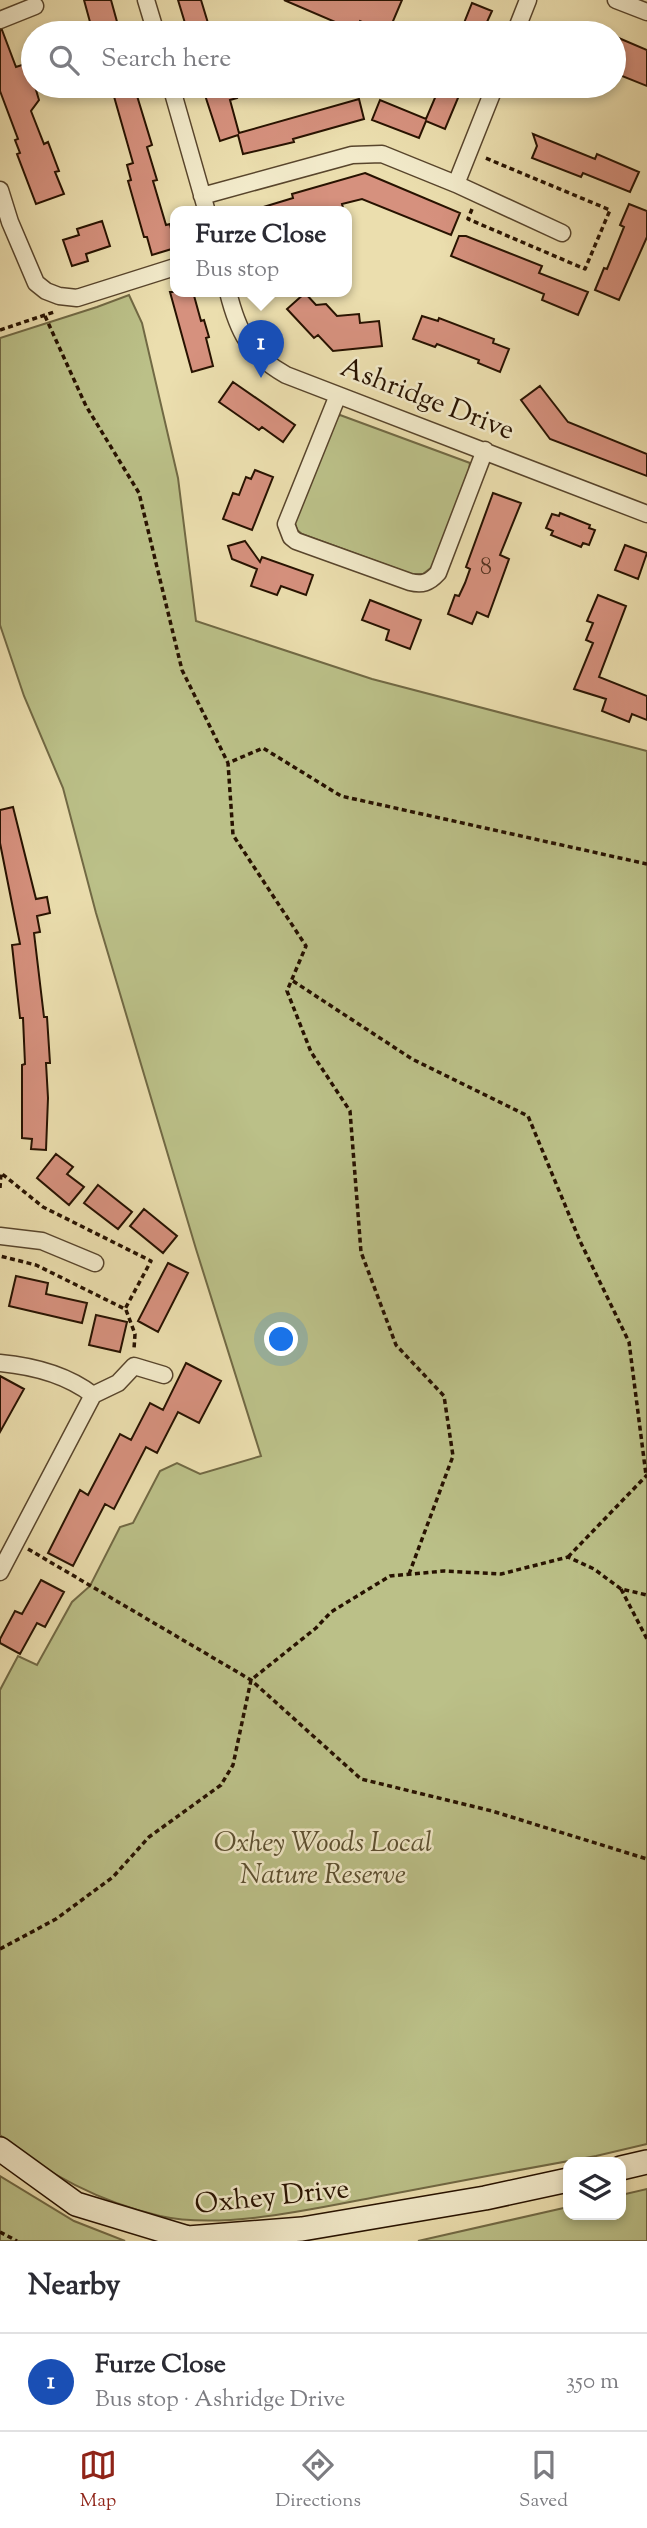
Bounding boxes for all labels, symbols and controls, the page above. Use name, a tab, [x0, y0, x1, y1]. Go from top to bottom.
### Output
search box	[21, 21, 626, 98]
icon: search	[45, 41, 83, 79]
text: Search here	[101, 41, 231, 78]
popup	[170, 206, 352, 297]
text: Furze Close	[196, 217, 326, 254]
text: Bus stop	[196, 254, 279, 287]
pin: 1	[238, 320, 284, 378]
street label: Ashridge Drive	[334, 348, 520, 452]
house number: 8	[480, 551, 492, 585]
your location	[264, 1322, 298, 1356]
park label: Oxhey Woods Local Nature Reserve	[214, 1824, 432, 1896]
map controls	[563, 2157, 626, 2220]
button: layers	[563, 2157, 626, 2220]
street label: Oxhey Drive	[193, 2170, 351, 2226]
text: Nearby	[28, 2265, 120, 2308]
text: Furze Close	[95, 2347, 226, 2384]
text: 1	[47, 2366, 55, 2399]
text: 350 m	[566, 2366, 619, 2399]
text: Bus stop · Ashridge Drive	[95, 2384, 345, 2417]
tab: Map	[79, 2446, 117, 2515]
tab: Directions	[275, 2446, 361, 2515]
tab: Saved	[519, 2446, 568, 2515]

